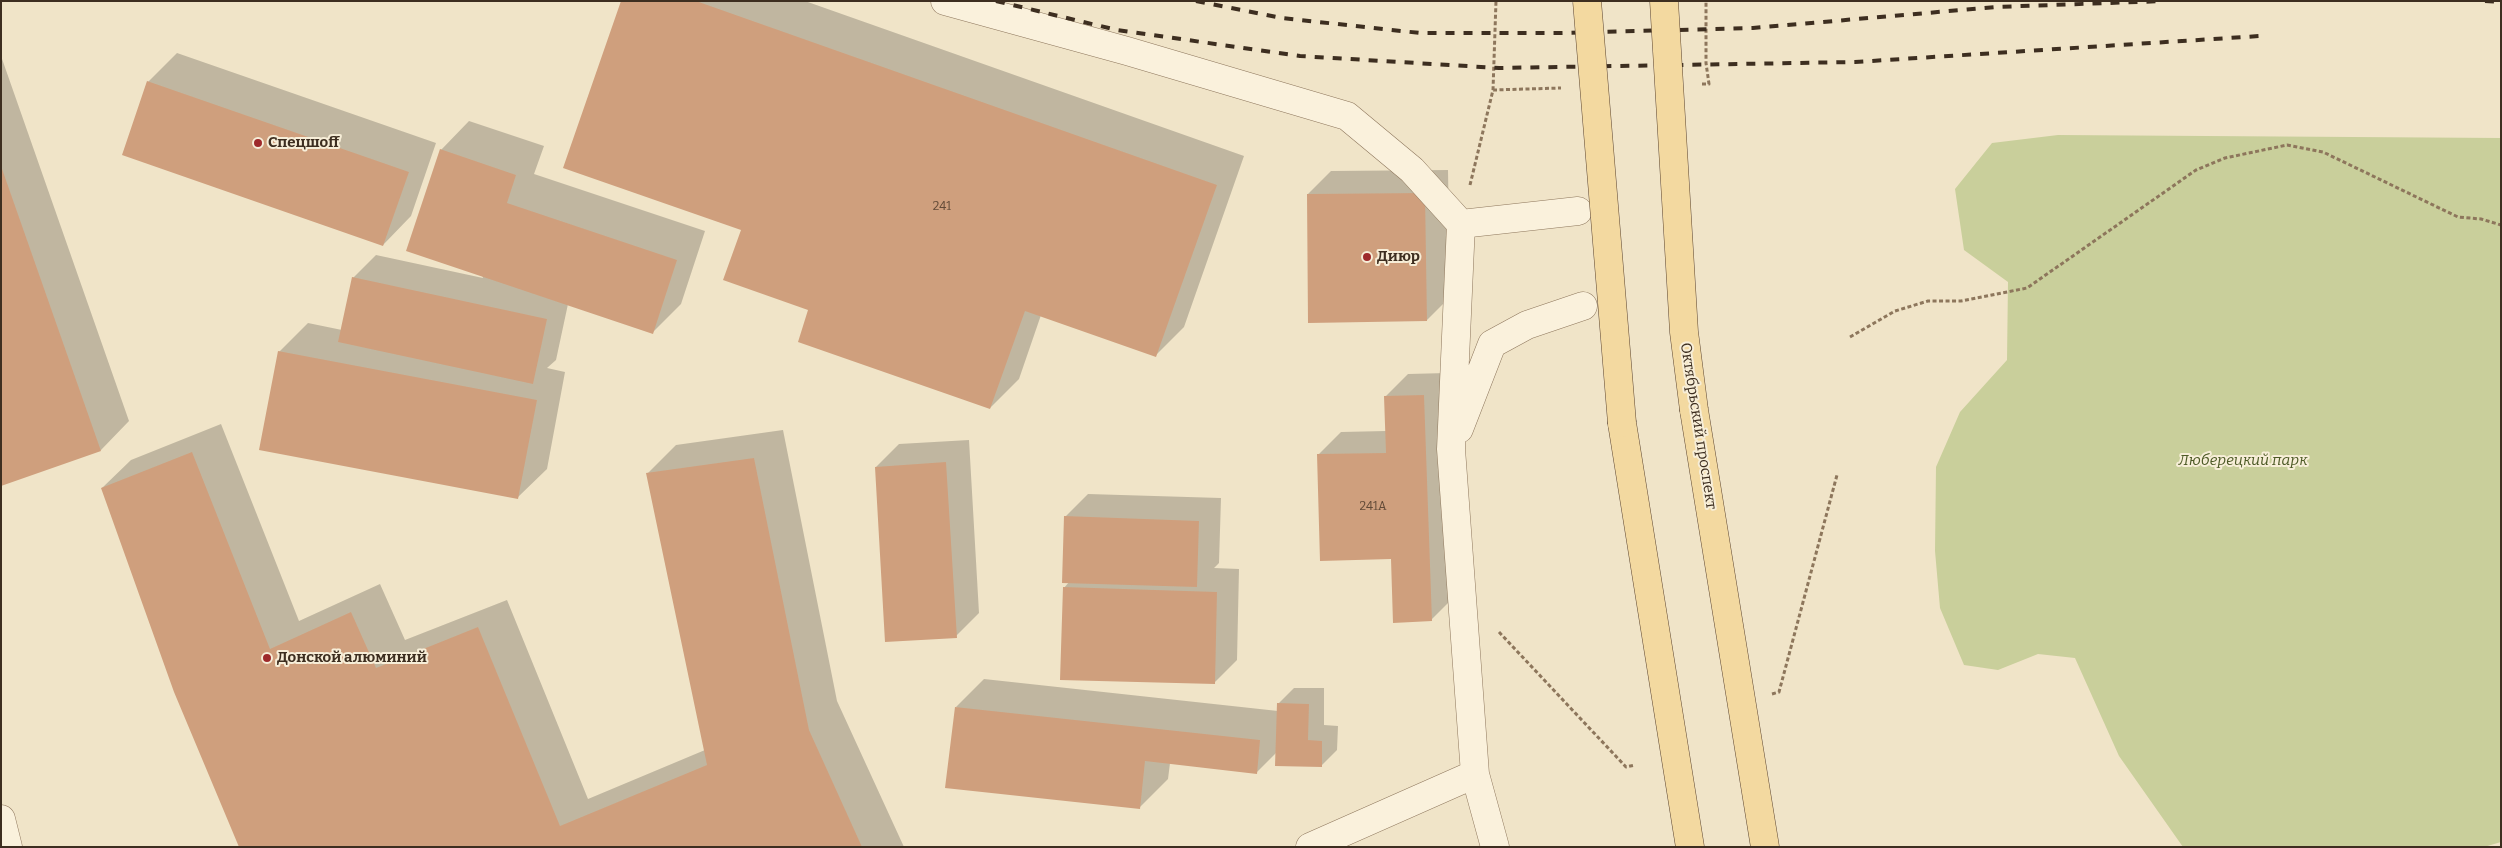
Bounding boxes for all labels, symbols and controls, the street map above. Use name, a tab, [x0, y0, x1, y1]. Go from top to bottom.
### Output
place label: Спецшoff	[268, 134, 339, 152]
marker: Спецшoff	[252, 137, 264, 149]
house number: 241	[933, 200, 951, 214]
place label: Диюр	[1377, 248, 1420, 266]
marker: Диюр	[1361, 251, 1373, 263]
street label: Октябрьский проспект	[1676, 341, 1720, 511]
park label: Люберецкий парк	[2178, 452, 2308, 470]
house number: 241А	[1360, 500, 1386, 514]
place label: Донской алюминий	[277, 649, 427, 667]
marker: Донской алюминий	[261, 652, 273, 664]

